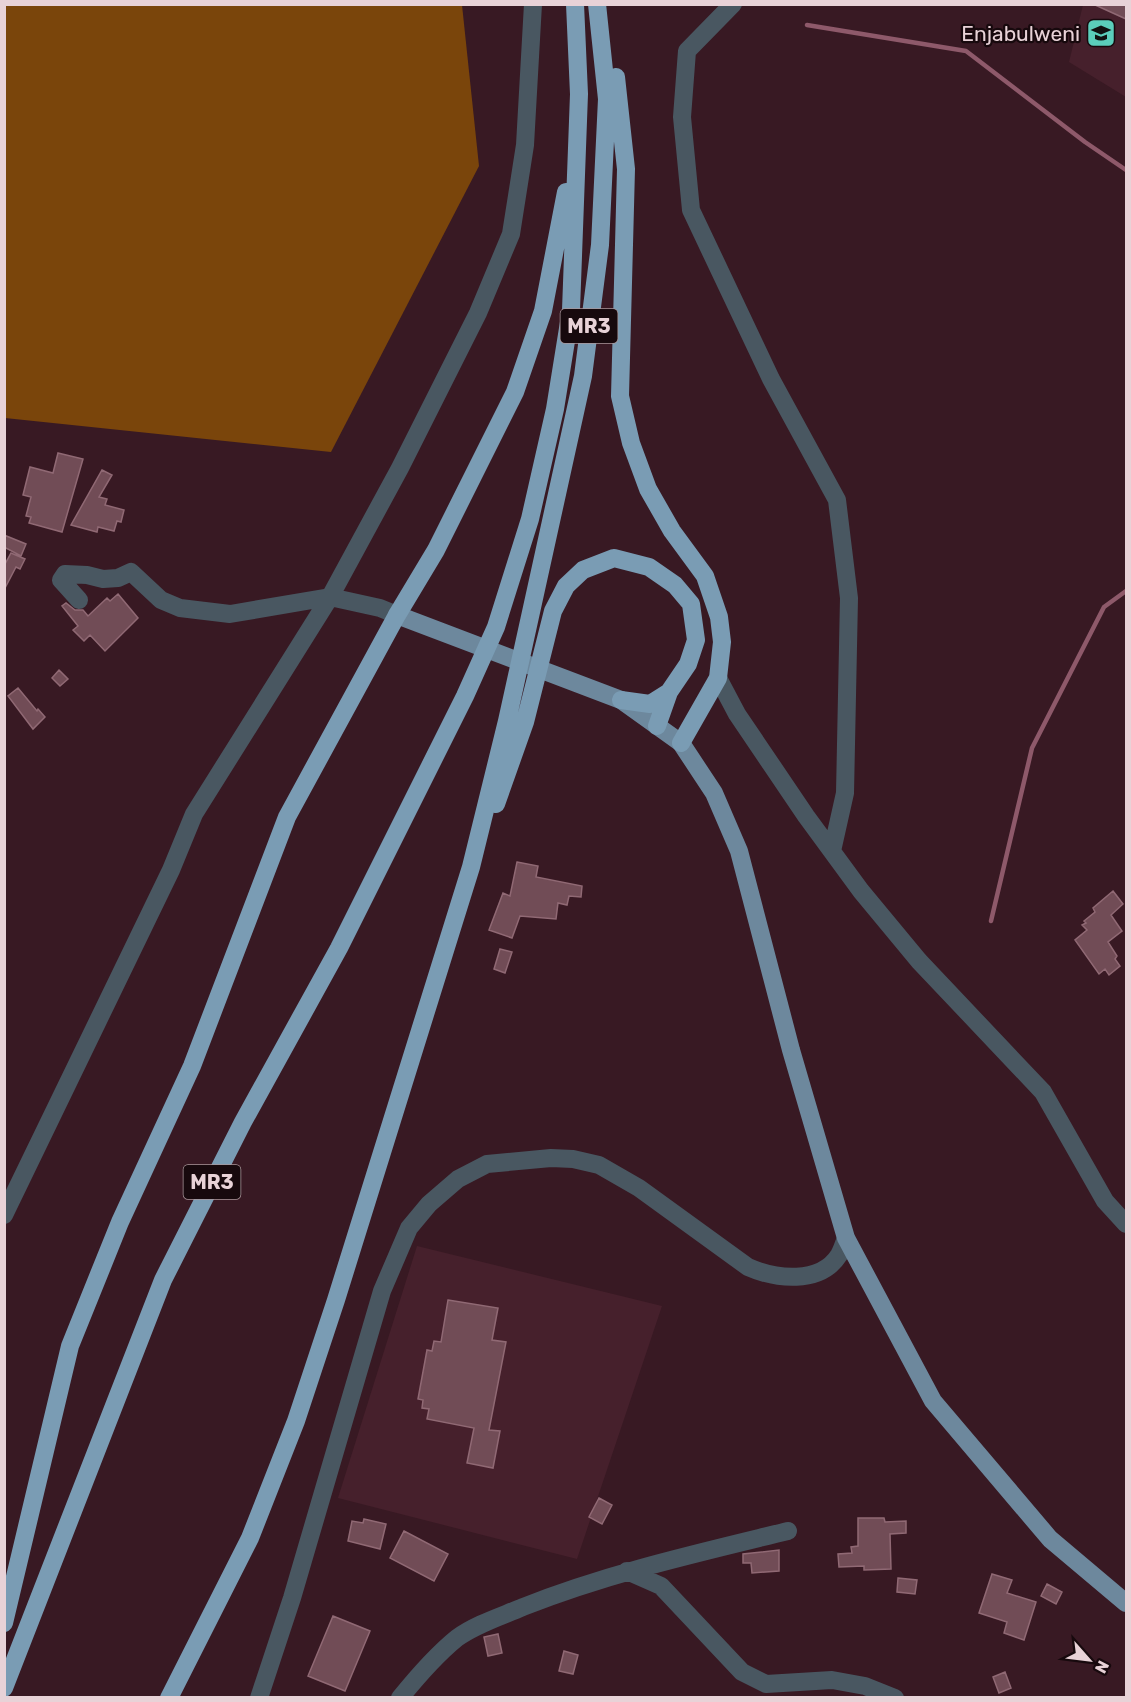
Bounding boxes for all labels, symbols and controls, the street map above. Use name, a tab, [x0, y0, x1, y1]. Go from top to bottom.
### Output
school or university icon: Enjabulweni	[1085, 17, 1117, 49]
place label: Enjabulweni	[961, 21, 1080, 46]
road number: MR3	[560, 309, 618, 343]
road number: MR3	[184, 1165, 240, 1199]
north arrow	[1059, 1630, 1119, 1690]
text: N	[1091, 1657, 1113, 1676]

